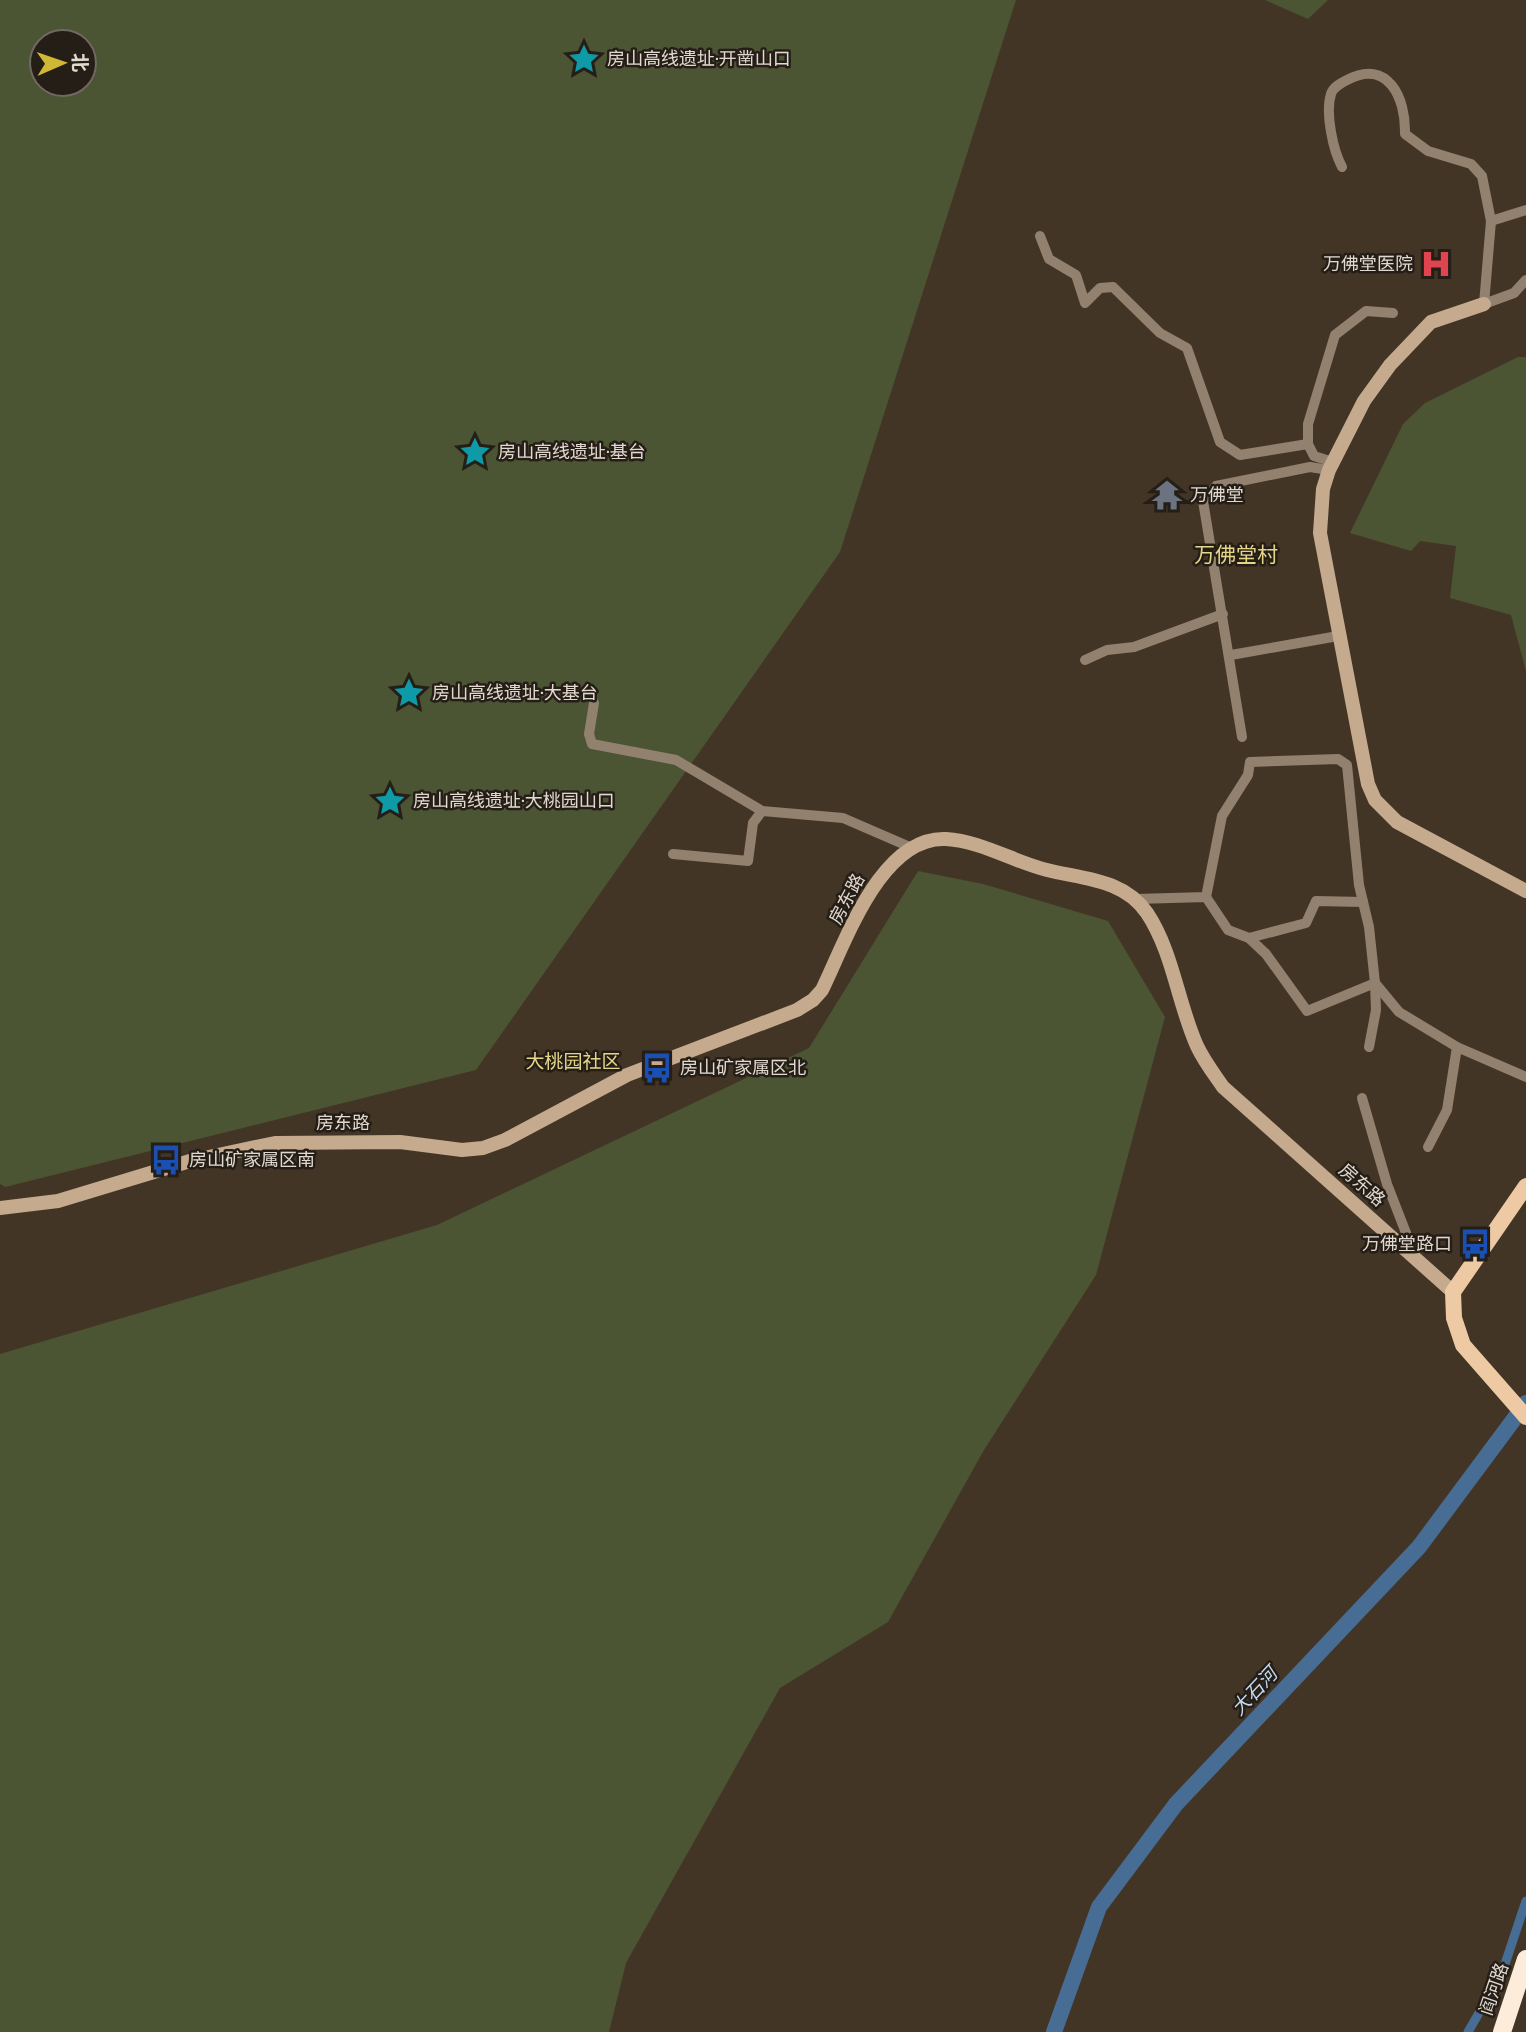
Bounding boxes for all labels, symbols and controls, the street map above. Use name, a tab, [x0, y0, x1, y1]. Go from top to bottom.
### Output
north arrow	[28, 28, 98, 98]
place icon: 房山高线遗址·开凿山口	[567, 42, 601, 76]
place label: 房山高线遗址·开凿山口	[607, 46, 791, 71]
text: 北	[66, 52, 93, 72]
hospital icon: 万佛堂医院	[1419, 247, 1453, 281]
place label: 万佛堂医院	[1323, 251, 1413, 276]
place icon: 房山高线遗址·基台	[458, 435, 492, 469]
place label: 房山高线遗址·基台	[498, 439, 646, 464]
temple icon: 万佛堂	[1150, 478, 1184, 512]
place label: 万佛堂	[1190, 482, 1244, 507]
district label: 万佛堂村	[1194, 540, 1278, 569]
place icon: 房山高线遗址·大基台	[392, 676, 426, 710]
place label: 房山高线遗址·大基台	[432, 680, 598, 705]
place icon: 房山高线遗址·大桃园山口	[373, 784, 407, 818]
place label: 房山高线遗址·大桃园山口	[413, 788, 615, 813]
street label: 房东路	[823, 869, 870, 928]
district label: 大桃园社区	[525, 1048, 621, 1075]
bus stop icon: 房山矿家属区北	[640, 1051, 674, 1085]
place label: 房山矿家属区北	[680, 1055, 806, 1080]
street label: 房东路	[316, 1110, 370, 1135]
bus stop icon: 房山矿家属区南	[149, 1143, 183, 1177]
place label: 房山矿家属区南	[189, 1147, 315, 1172]
street label: 房东路	[1334, 1157, 1391, 1212]
bus stop icon: 万佛堂路口	[1458, 1227, 1492, 1261]
place label: 万佛堂路口	[1362, 1231, 1452, 1256]
water label: 大石河	[1225, 1658, 1286, 1721]
street label: 阎河路	[1473, 1959, 1514, 2018]

